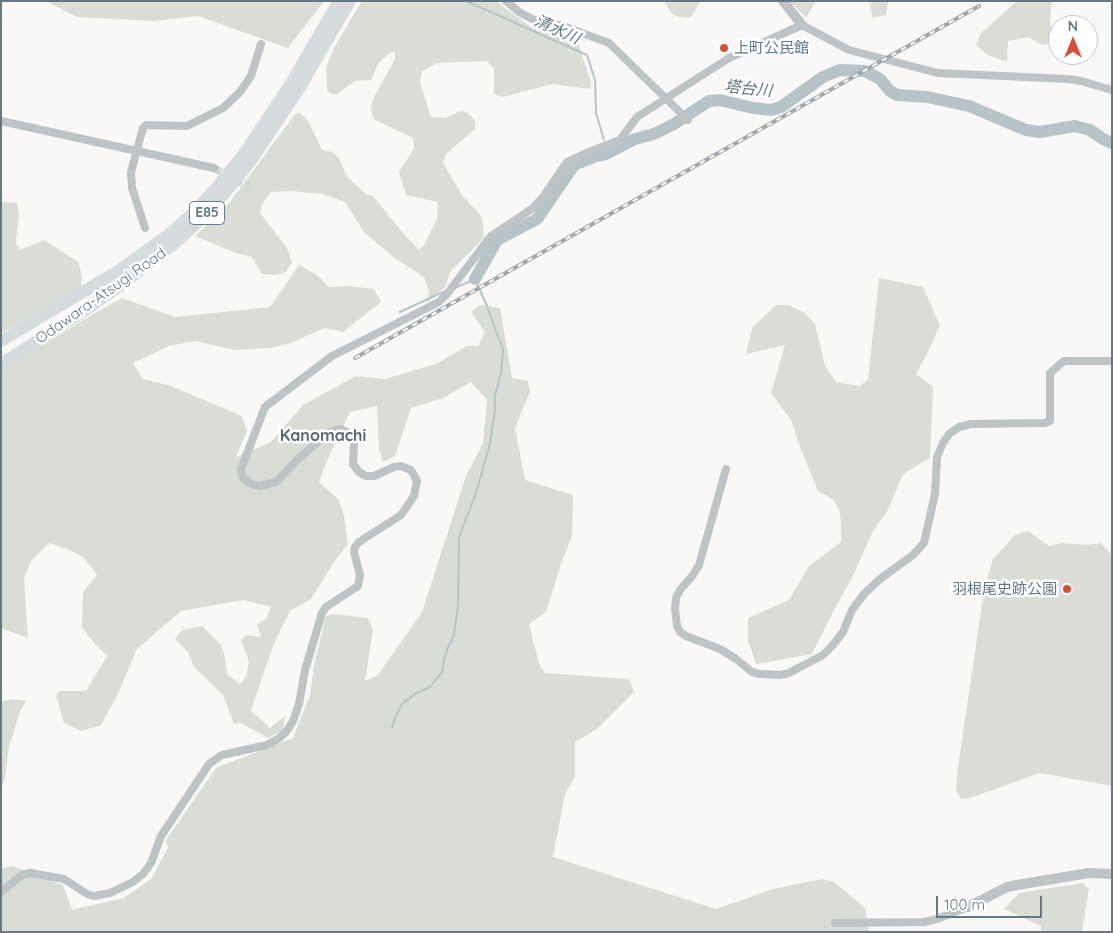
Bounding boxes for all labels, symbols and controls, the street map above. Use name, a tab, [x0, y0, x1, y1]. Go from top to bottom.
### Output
water label: 清水川	[531, 11, 583, 49]
north arrow	[1048, 15, 1098, 65]
text: N	[1068, 17, 1078, 35]
place label: 上町公民館	[734, 39, 809, 57]
marker: 上町公民館	[718, 42, 730, 54]
water label: 塔台川	[723, 77, 773, 101]
road number: E85	[190, 202, 224, 224]
street label: Odawara-Atsugi Road	[32, 244, 170, 348]
district label: Kanomachi	[280, 426, 366, 446]
place label: 羽根尾史跡公園	[952, 580, 1057, 598]
marker: 羽根尾史跡公園	[1061, 583, 1073, 595]
scale bar	[938, 886, 1044, 918]
text: 100 m	[944, 895, 985, 914]

